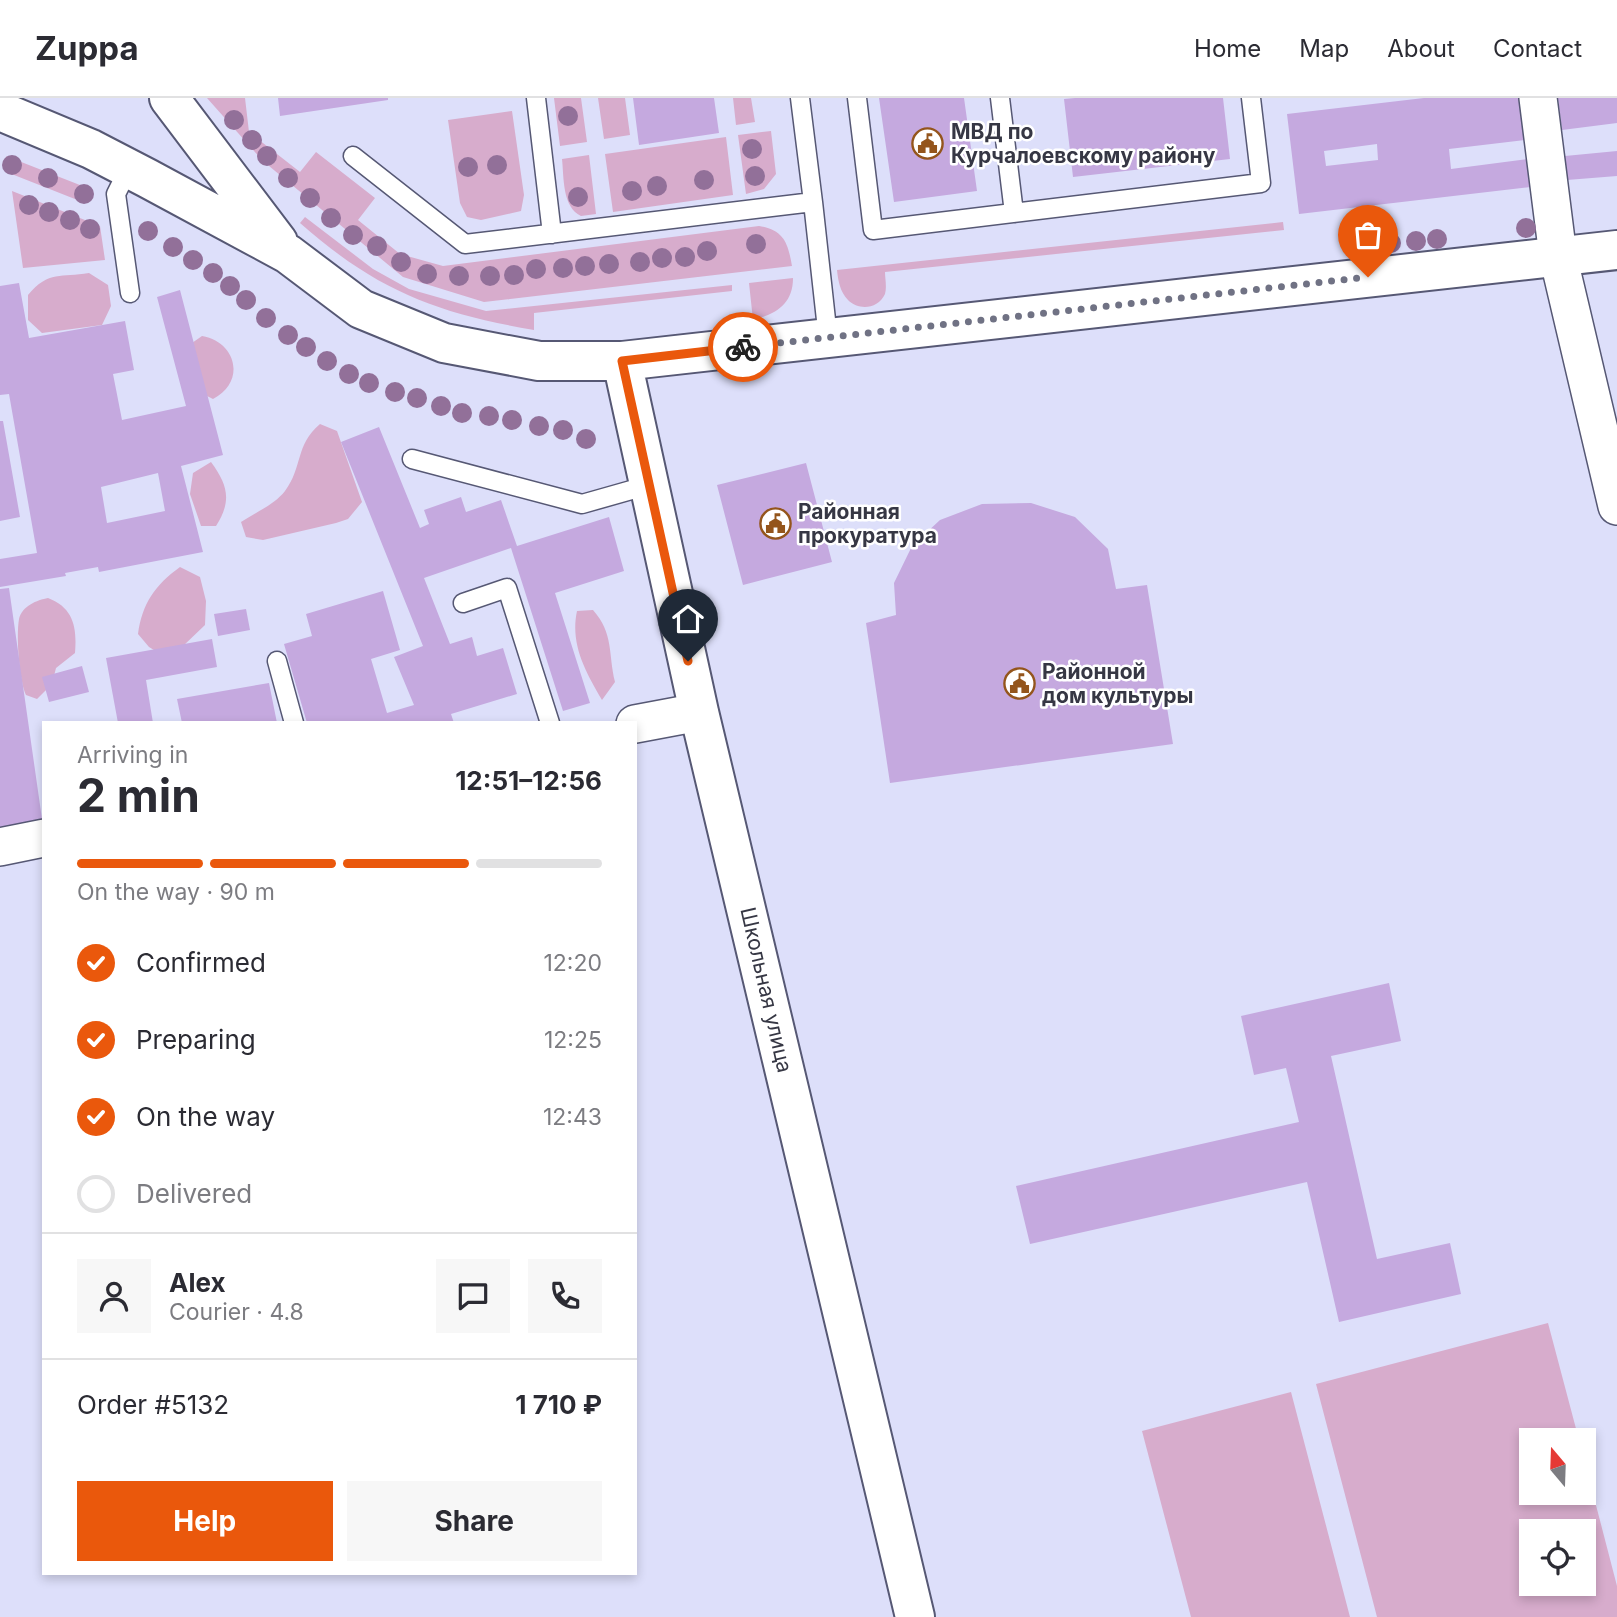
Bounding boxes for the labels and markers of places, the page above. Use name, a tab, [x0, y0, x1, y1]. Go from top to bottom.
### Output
place label: МВД по Курчалоевскому району	[951, 119, 1216, 168]
public building icon: МВД по Курчалоевскому району	[911, 127, 945, 161]
pin	[1338, 205, 1398, 277]
place label: Районная прокуратура	[798, 499, 937, 548]
public building icon: Районная прокуратура	[758, 507, 792, 541]
pin	[658, 589, 718, 661]
place label: Районной дом культуры	[1042, 659, 1193, 708]
public building icon: Районной дом культуры	[1002, 667, 1036, 701]

